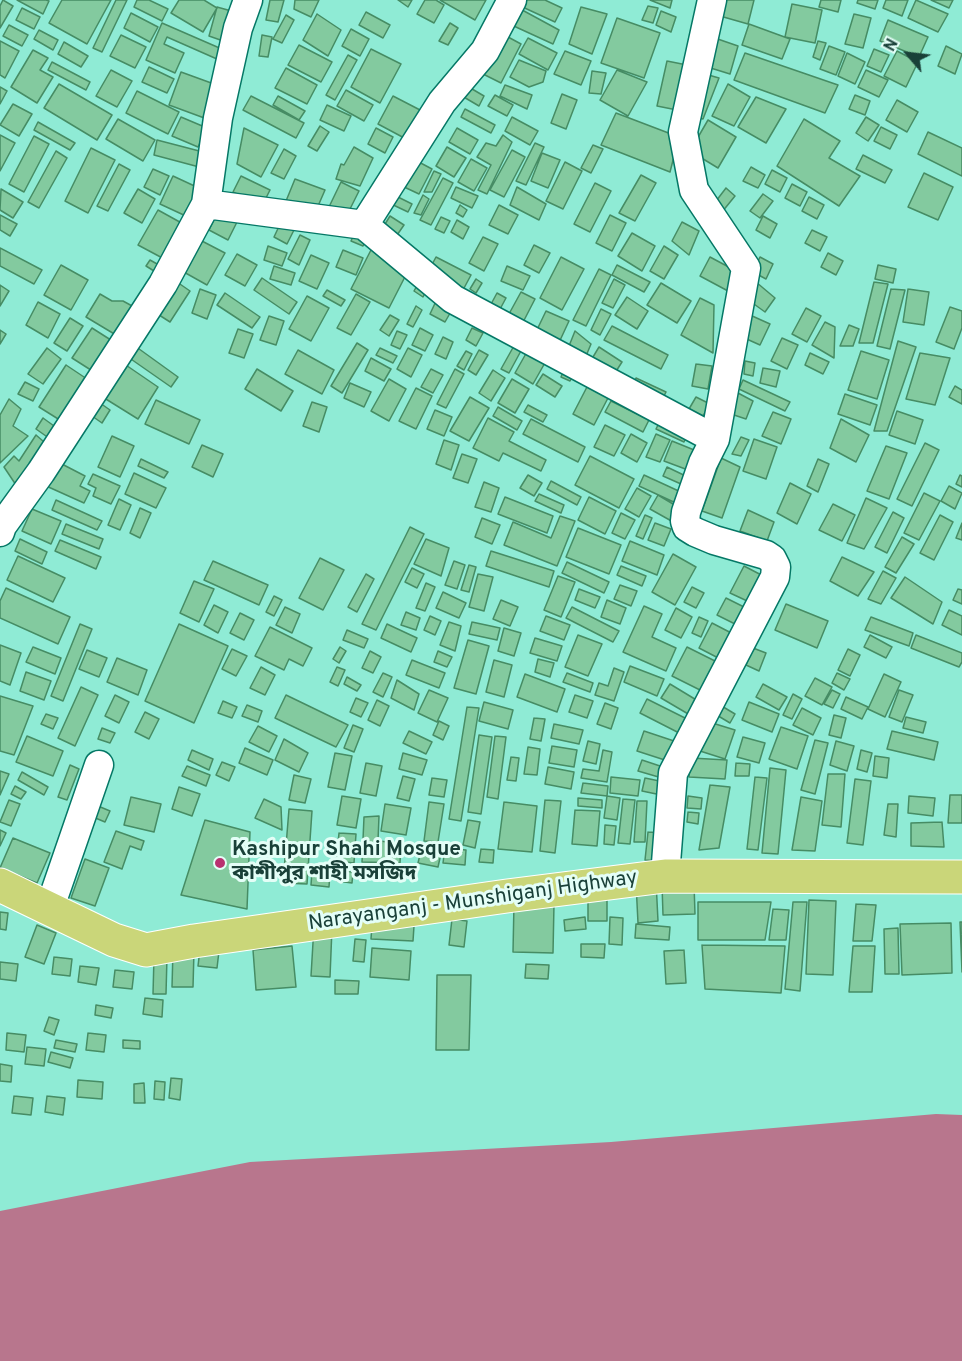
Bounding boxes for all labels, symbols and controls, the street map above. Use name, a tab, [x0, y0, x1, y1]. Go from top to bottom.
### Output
north arrow	[878, 24, 938, 84]
text: N	[881, 36, 904, 55]
place label: Kashipur Shahi Mosque কাশীপুর শাহী মসজিদ	[232, 838, 461, 888]
marker: Kashipur Shahi Mosque কাশীপুর শাহী মসজিদ	[213, 856, 227, 870]
street label: Narayanganj - Munshiganj Highway	[307, 866, 639, 938]

